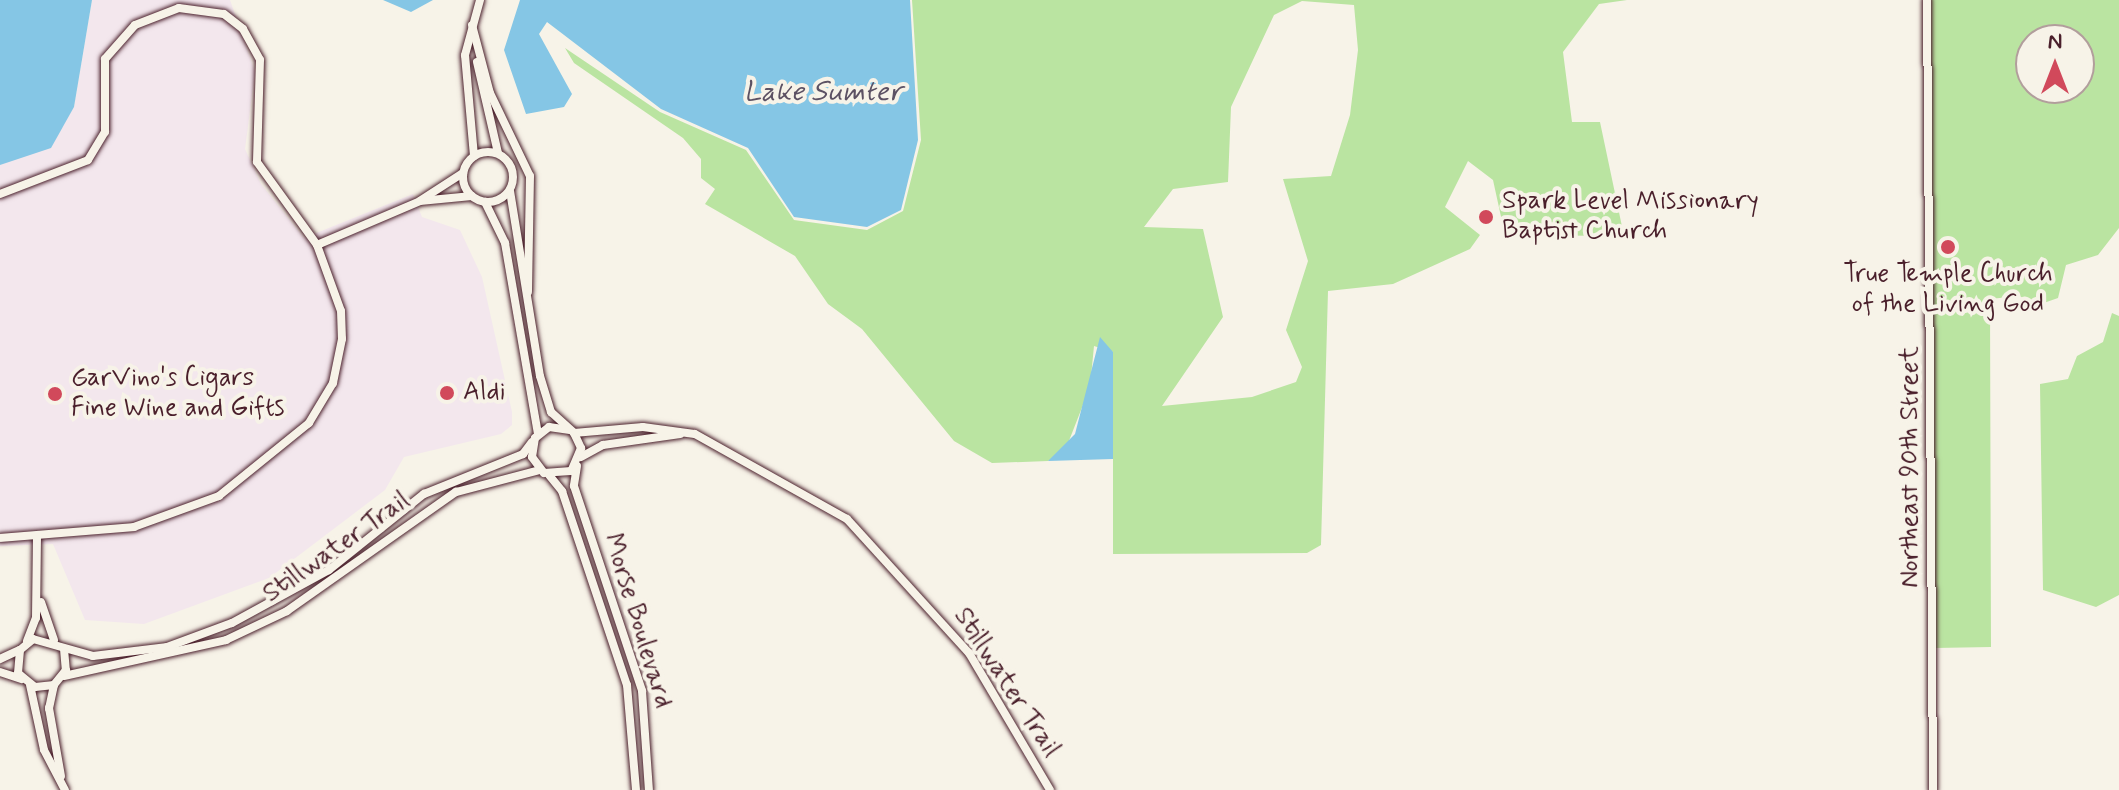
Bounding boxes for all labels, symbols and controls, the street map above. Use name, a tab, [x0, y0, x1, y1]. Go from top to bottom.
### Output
north arrow	[2015, 24, 2095, 104]
text: N	[2048, 28, 2062, 56]
water label: Lake Sumter	[743, 76, 903, 110]
place label: Spark Level Missionary Baptist Church	[1502, 186, 1755, 248]
marker: Spark Level Missionary Baptist Church	[1477, 208, 1495, 226]
marker: True Temple Church of the Living God	[1939, 238, 1957, 256]
place label: True Temple Church of the Living God	[1839, 259, 2057, 320]
street label: Northeast 90th Street	[1895, 346, 1927, 588]
place label: GarVino's Cigars Fine Wine and Gifts	[71, 363, 291, 424]
place label: Aldi	[463, 377, 506, 409]
marker: Aldi	[438, 384, 456, 402]
marker: GarVino's Cigars Fine Wine and Gifts	[46, 385, 64, 403]
street label: Stillwater Trail	[259, 487, 415, 609]
street label: Morse Boulevard	[596, 532, 678, 710]
street label: Stillwater Trail	[947, 604, 1065, 762]

